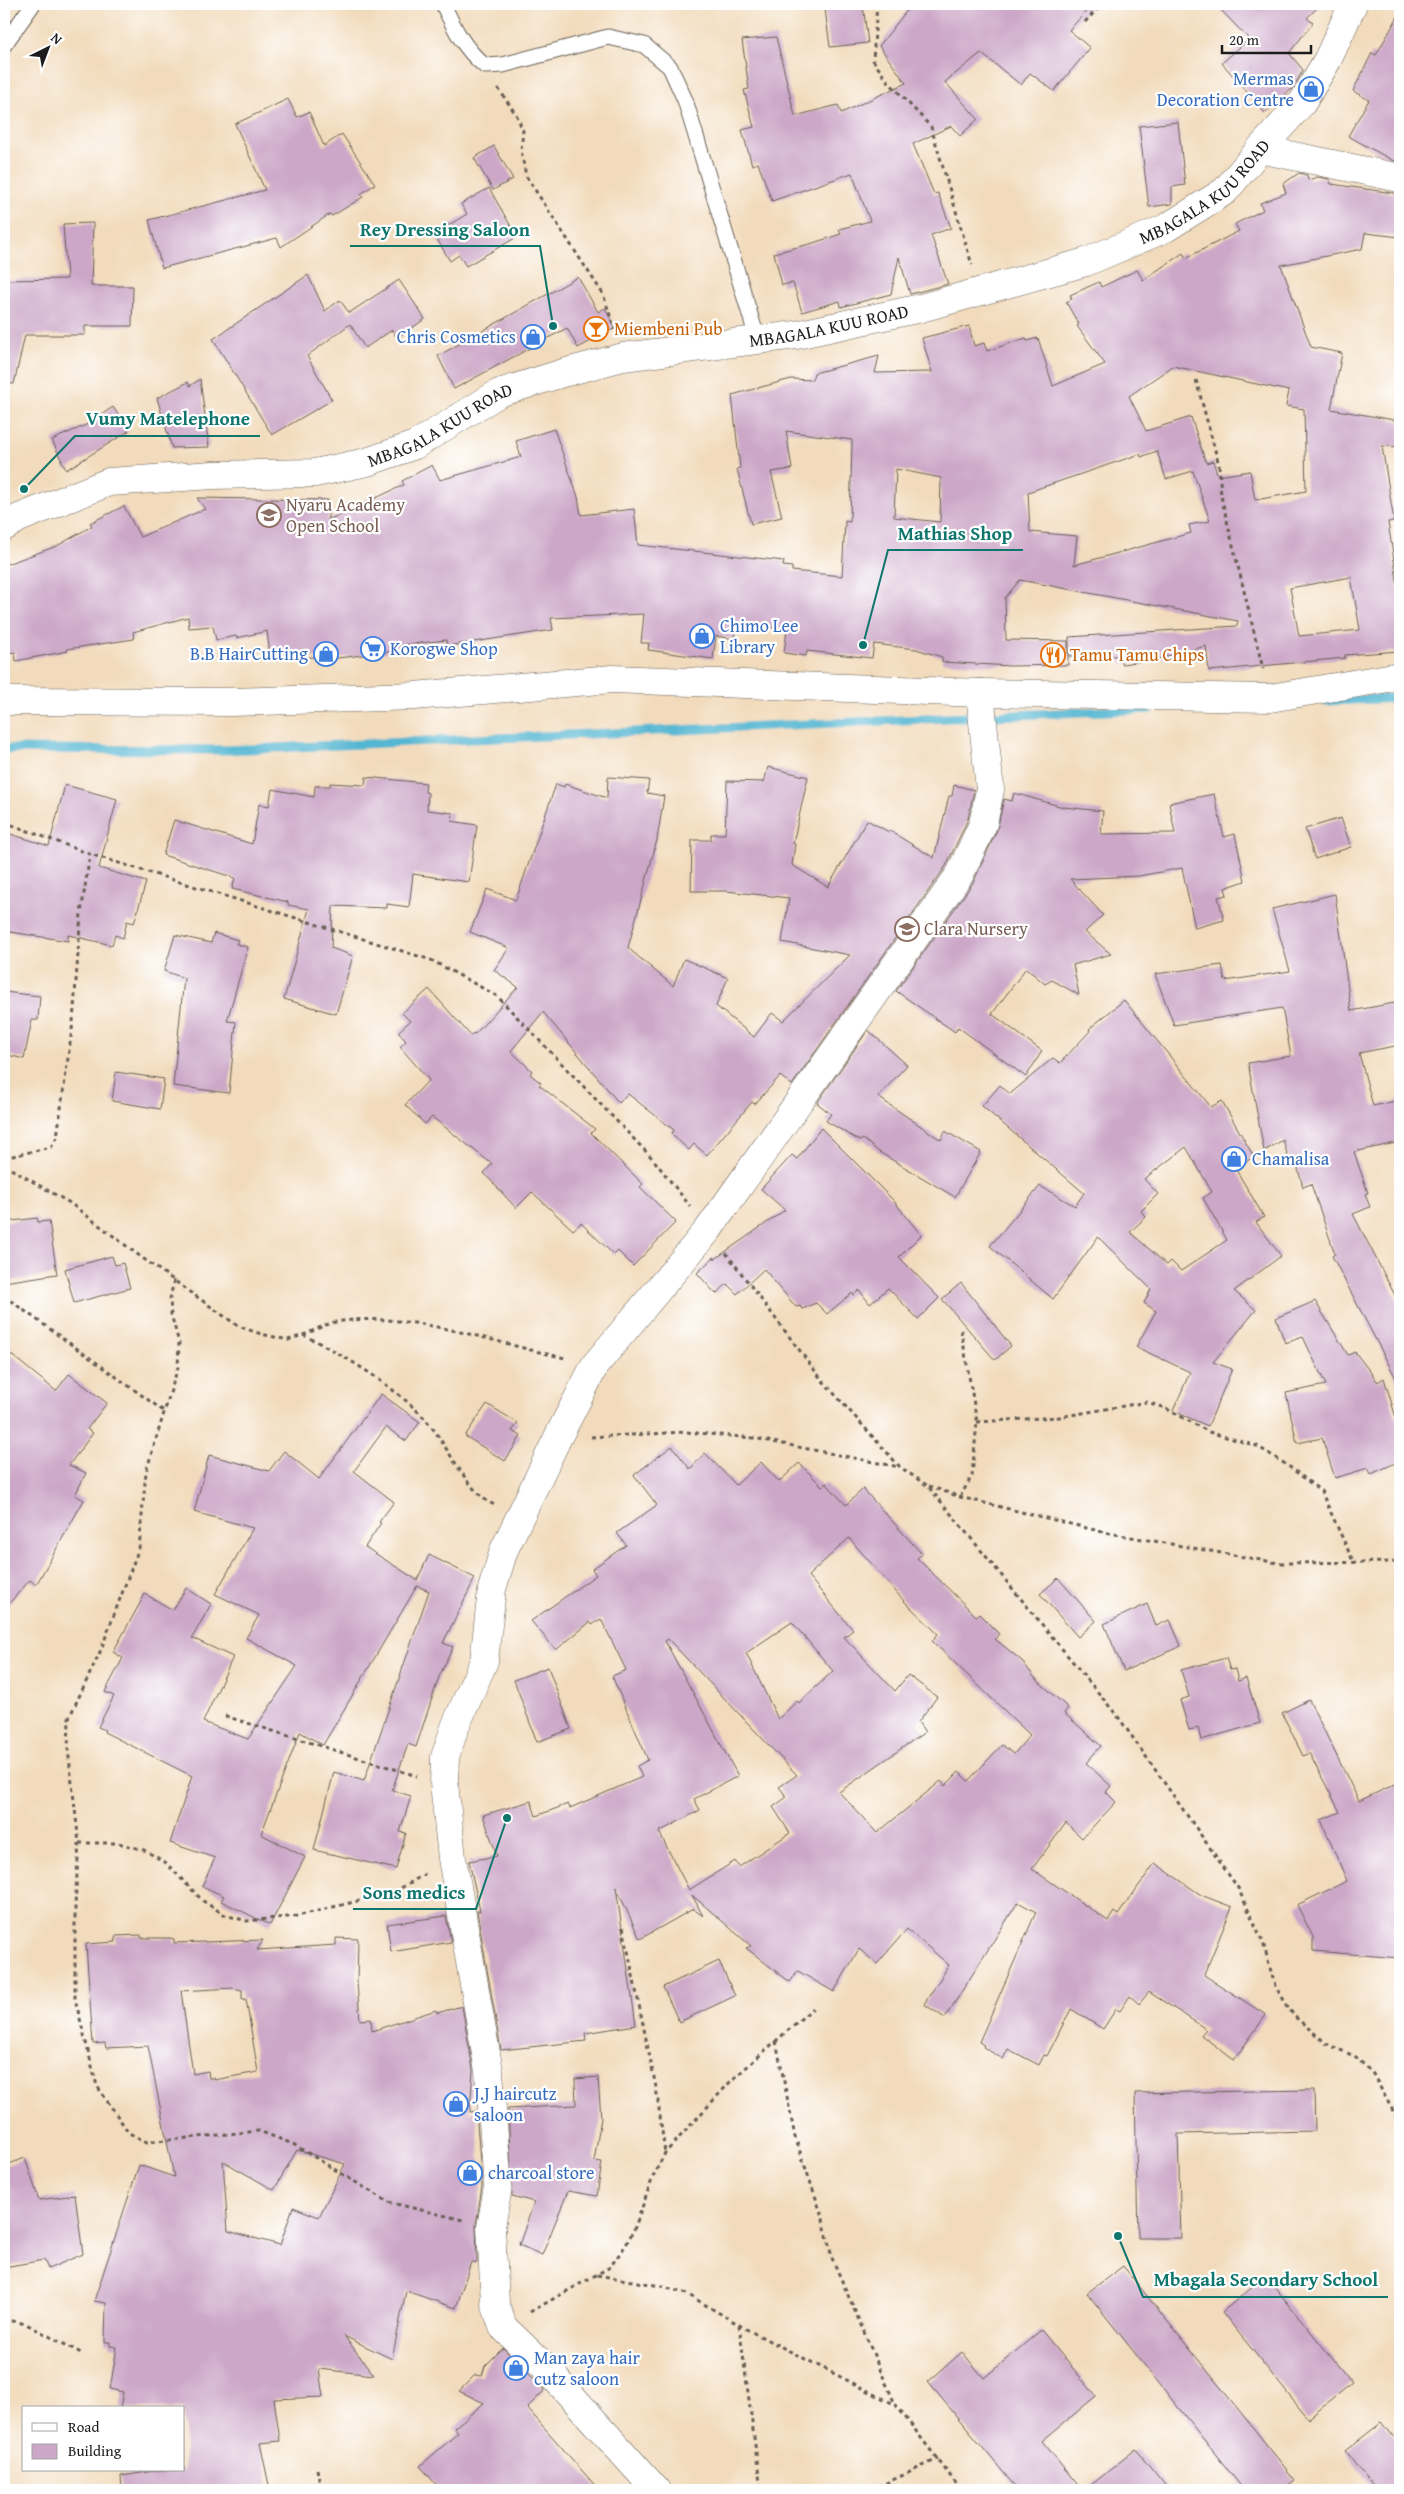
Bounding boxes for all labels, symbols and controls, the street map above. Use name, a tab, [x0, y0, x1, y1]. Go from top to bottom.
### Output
north arrow	[22, 22, 72, 72]
scale bar	[1222, 22, 1310, 54]
text: N	[47, 28, 67, 49]
text: 20 m	[1229, 29, 1260, 50]
place label: Mermas Decoration Centre	[1157, 65, 1294, 113]
shop icon: Mermas Decoration Centre	[1298, 76, 1324, 102]
street label: MBAGALA KUU ROAD	[1135, 133, 1276, 251]
callout: Rey Dressing Saloon	[350, 212, 540, 246]
text: Rey Dressing Saloon	[360, 215, 531, 243]
street label: MBAGALA KUU ROAD	[748, 297, 911, 354]
place label: Miembeni Pub	[614, 315, 723, 342]
bar icon: Miembeni Pub	[583, 316, 609, 342]
place label: Chris Cosmetics	[397, 323, 516, 350]
shop icon: Chris Cosmetics	[520, 324, 546, 350]
street label: MBAGALA KUU ROAD	[364, 376, 516, 474]
callout: Vumy Matelephone	[75, 402, 260, 436]
text: Vumy Matelephone	[86, 404, 250, 432]
place label: Nyaru Academy Open School	[286, 491, 405, 539]
school or university icon: Nyaru Academy Open School	[256, 502, 282, 528]
callout: Mathias Shop	[888, 516, 1023, 550]
text: Mathias Shop	[898, 519, 1012, 547]
place label: Chimo Lee Library	[720, 612, 798, 660]
shop icon: Chimo Lee Library	[689, 623, 715, 649]
place label: Korogwe Shop	[390, 635, 498, 662]
supermarket icon: Korogwe Shop	[360, 636, 386, 662]
place label: B.B HairCutting	[190, 640, 308, 667]
shop icon: B.B HairCutting	[313, 641, 339, 667]
place label: Tamu Tamu Chips	[1070, 641, 1204, 668]
restaurant icon: Tamu Tamu Chips	[1040, 642, 1066, 668]
place label: Clara Nursery	[924, 915, 1028, 942]
school or university icon: Clara Nursery	[894, 916, 920, 942]
place label: Chamalisa	[1252, 1145, 1330, 1172]
shop icon: Chamalisa	[1221, 1146, 1247, 1172]
callout: Sons medics	[353, 1875, 476, 1909]
text: Sons medics	[363, 1878, 466, 1906]
place label: J.J haircutz saloon	[472, 2080, 557, 2128]
shop icon: J.J haircutz saloon	[443, 2091, 469, 2117]
place label: charcoal store	[488, 2159, 594, 2186]
shop icon: charcoal store	[457, 2160, 483, 2186]
callout: Mbagala Secondary School	[1143, 2263, 1388, 2297]
text: Mbagala Secondary School	[1154, 2265, 1378, 2293]
place label: Man zaya hair cutz saloon	[534, 2344, 641, 2392]
shop icon: Man zaya hair cutz saloon	[503, 2355, 529, 2381]
legend	[22, 2406, 185, 2472]
text: Road	[68, 2416, 99, 2437]
text: Building	[68, 2440, 122, 2461]

